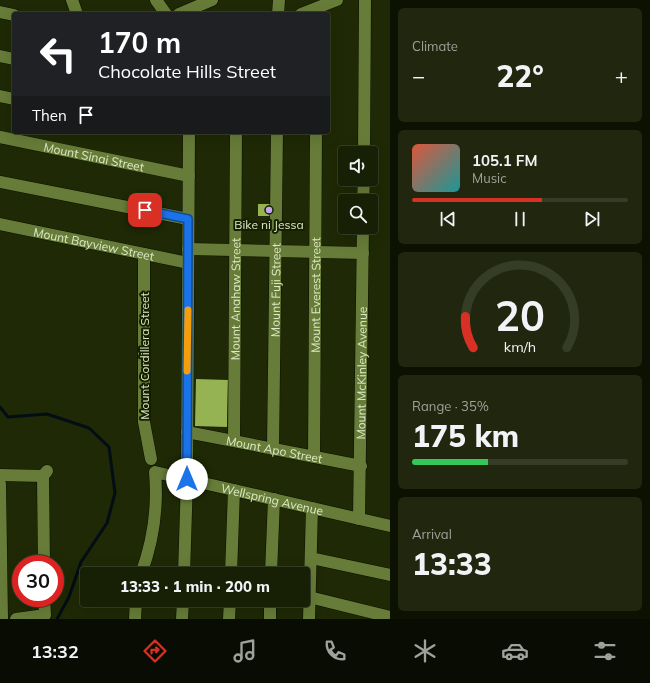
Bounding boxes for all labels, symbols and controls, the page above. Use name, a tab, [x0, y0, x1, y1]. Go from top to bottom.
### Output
text: 170 m	[98, 25, 181, 60]
icon: left	[32, 28, 84, 80]
text: Climate	[412, 38, 458, 54]
text: 22°	[496, 57, 544, 95]
text: Chocolate Hills Street	[98, 60, 276, 83]
text: −	[412, 62, 425, 90]
text: +	[615, 62, 628, 90]
icon: arrive	[75, 104, 97, 126]
text: Then	[32, 106, 67, 125]
street label: Mount Sinai Street	[42, 139, 146, 174]
map controls	[338, 146, 378, 234]
button: sound	[338, 146, 378, 186]
text: 105.1 FM	[472, 151, 537, 170]
text: Music	[472, 170, 507, 186]
pin	[128, 193, 162, 227]
button: search	[338, 194, 378, 234]
icon: arrive	[134, 199, 156, 221]
marker: Bike ni Jessa	[264, 205, 274, 215]
icon: previous	[437, 208, 459, 230]
icon: pause	[509, 208, 531, 230]
icon: next	[581, 208, 603, 230]
place label: Bike ni Jessa	[234, 217, 304, 232]
street label: Mount Bayview Street	[32, 224, 156, 263]
street label: Mount Everest Street	[307, 237, 323, 353]
street label: Mount Anahaw Street	[227, 238, 243, 360]
street label: Mount Fuji Street	[267, 243, 283, 337]
text: 20	[495, 288, 545, 340]
street label: Mount Cordillera Street	[137, 292, 152, 420]
street label: Mount McKinley Avenue	[353, 306, 369, 440]
text: km/h	[504, 337, 536, 355]
text: Range · 35%	[412, 398, 489, 414]
text: 175 km	[412, 417, 519, 455]
street label: Mount Apo Street	[225, 432, 324, 466]
position arrow	[166, 458, 208, 500]
street label: Wellspring Avenue	[220, 480, 325, 518]
text: Arrival	[412, 526, 452, 542]
text: 13:33	[412, 545, 492, 583]
speed limit sign: 30	[12, 555, 64, 607]
text: 13:33 · 1 min · 200 m	[120, 577, 270, 596]
icon: directions	[141, 637, 169, 665]
icon: music	[231, 637, 259, 665]
icon: phone	[321, 637, 349, 665]
icon: climate	[411, 637, 439, 665]
icon: car	[501, 637, 529, 665]
icon: filters	[591, 637, 619, 665]
text: 13:32	[31, 640, 79, 663]

